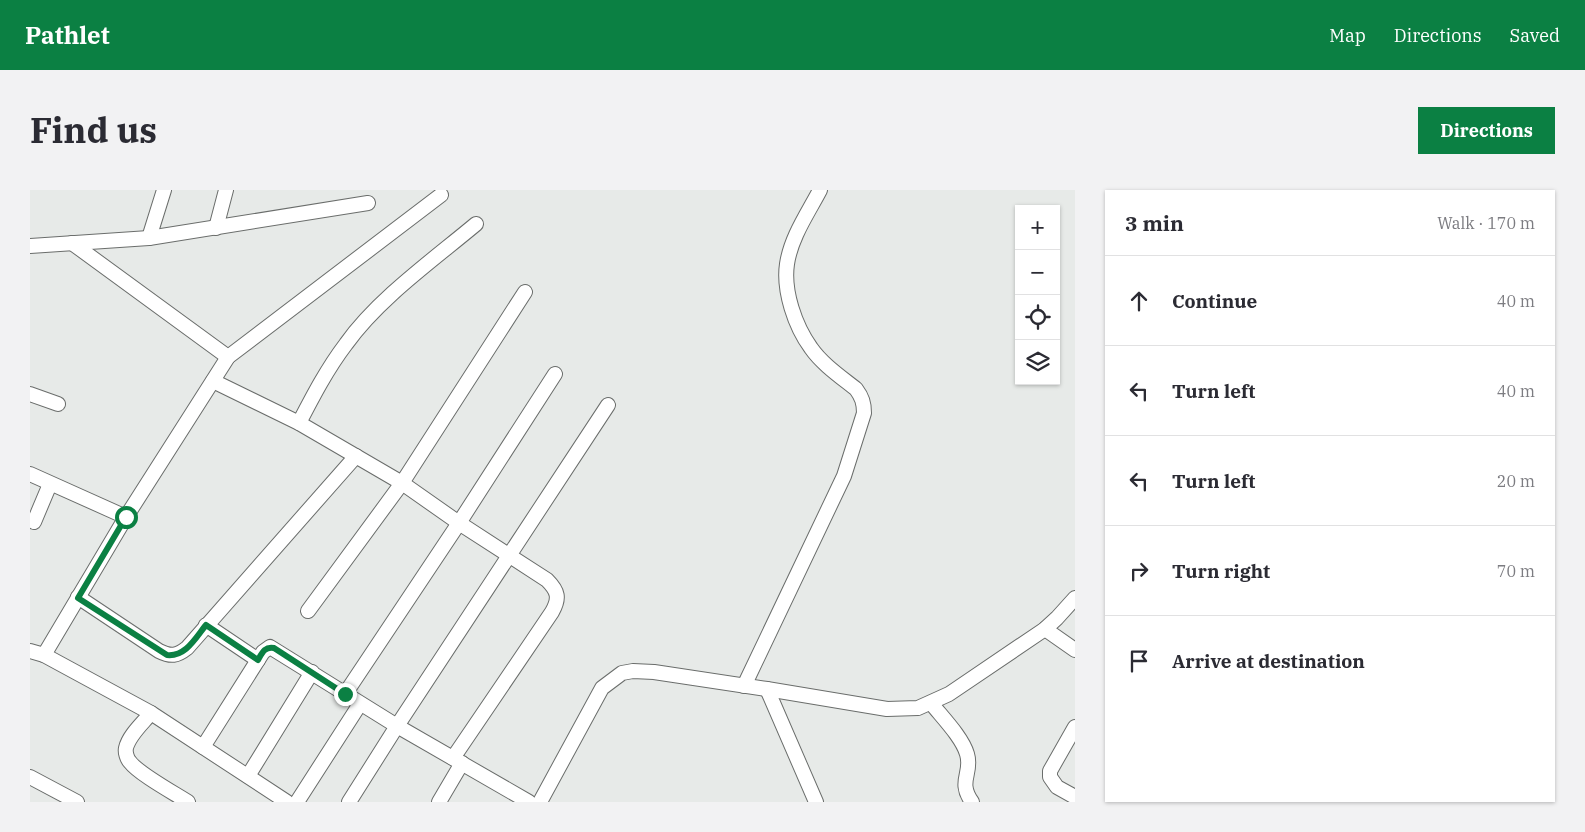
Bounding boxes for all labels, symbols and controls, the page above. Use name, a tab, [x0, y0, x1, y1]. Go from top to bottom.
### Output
text: Pathlet	[25, 19, 110, 51]
text: Map	[1329, 24, 1366, 47]
text: Directions	[1394, 24, 1482, 47]
text: Saved	[1510, 24, 1560, 47]
text: Find us	[30, 107, 157, 153]
button: Directions	[1418, 107, 1555, 154]
map controls	[1015, 205, 1060, 385]
button: +	[1015, 205, 1060, 250]
text: 3 min	[1125, 209, 1184, 237]
text: Walk · 170 m	[1437, 213, 1535, 233]
button: −	[1015, 250, 1060, 295]
icon: ahead	[1125, 287, 1153, 315]
text: Continue	[1172, 289, 1257, 313]
text: 40 m	[1497, 291, 1535, 311]
button: locate	[1015, 295, 1060, 340]
button: layers	[1015, 340, 1060, 385]
icon: left	[1125, 377, 1153, 405]
text: Turn left	[1172, 379, 1255, 403]
text: 40 m	[1497, 381, 1535, 401]
icon: left	[1125, 467, 1153, 495]
text: Turn left	[1172, 469, 1255, 493]
text: 20 m	[1497, 471, 1535, 491]
route start	[115, 506, 138, 529]
icon: right	[1125, 557, 1153, 585]
text: Turn right	[1172, 559, 1270, 583]
text: 70 m	[1497, 561, 1535, 581]
icon: arrive	[1125, 647, 1153, 675]
text: Arrive at destination	[1172, 649, 1365, 673]
route end	[334, 683, 357, 706]

